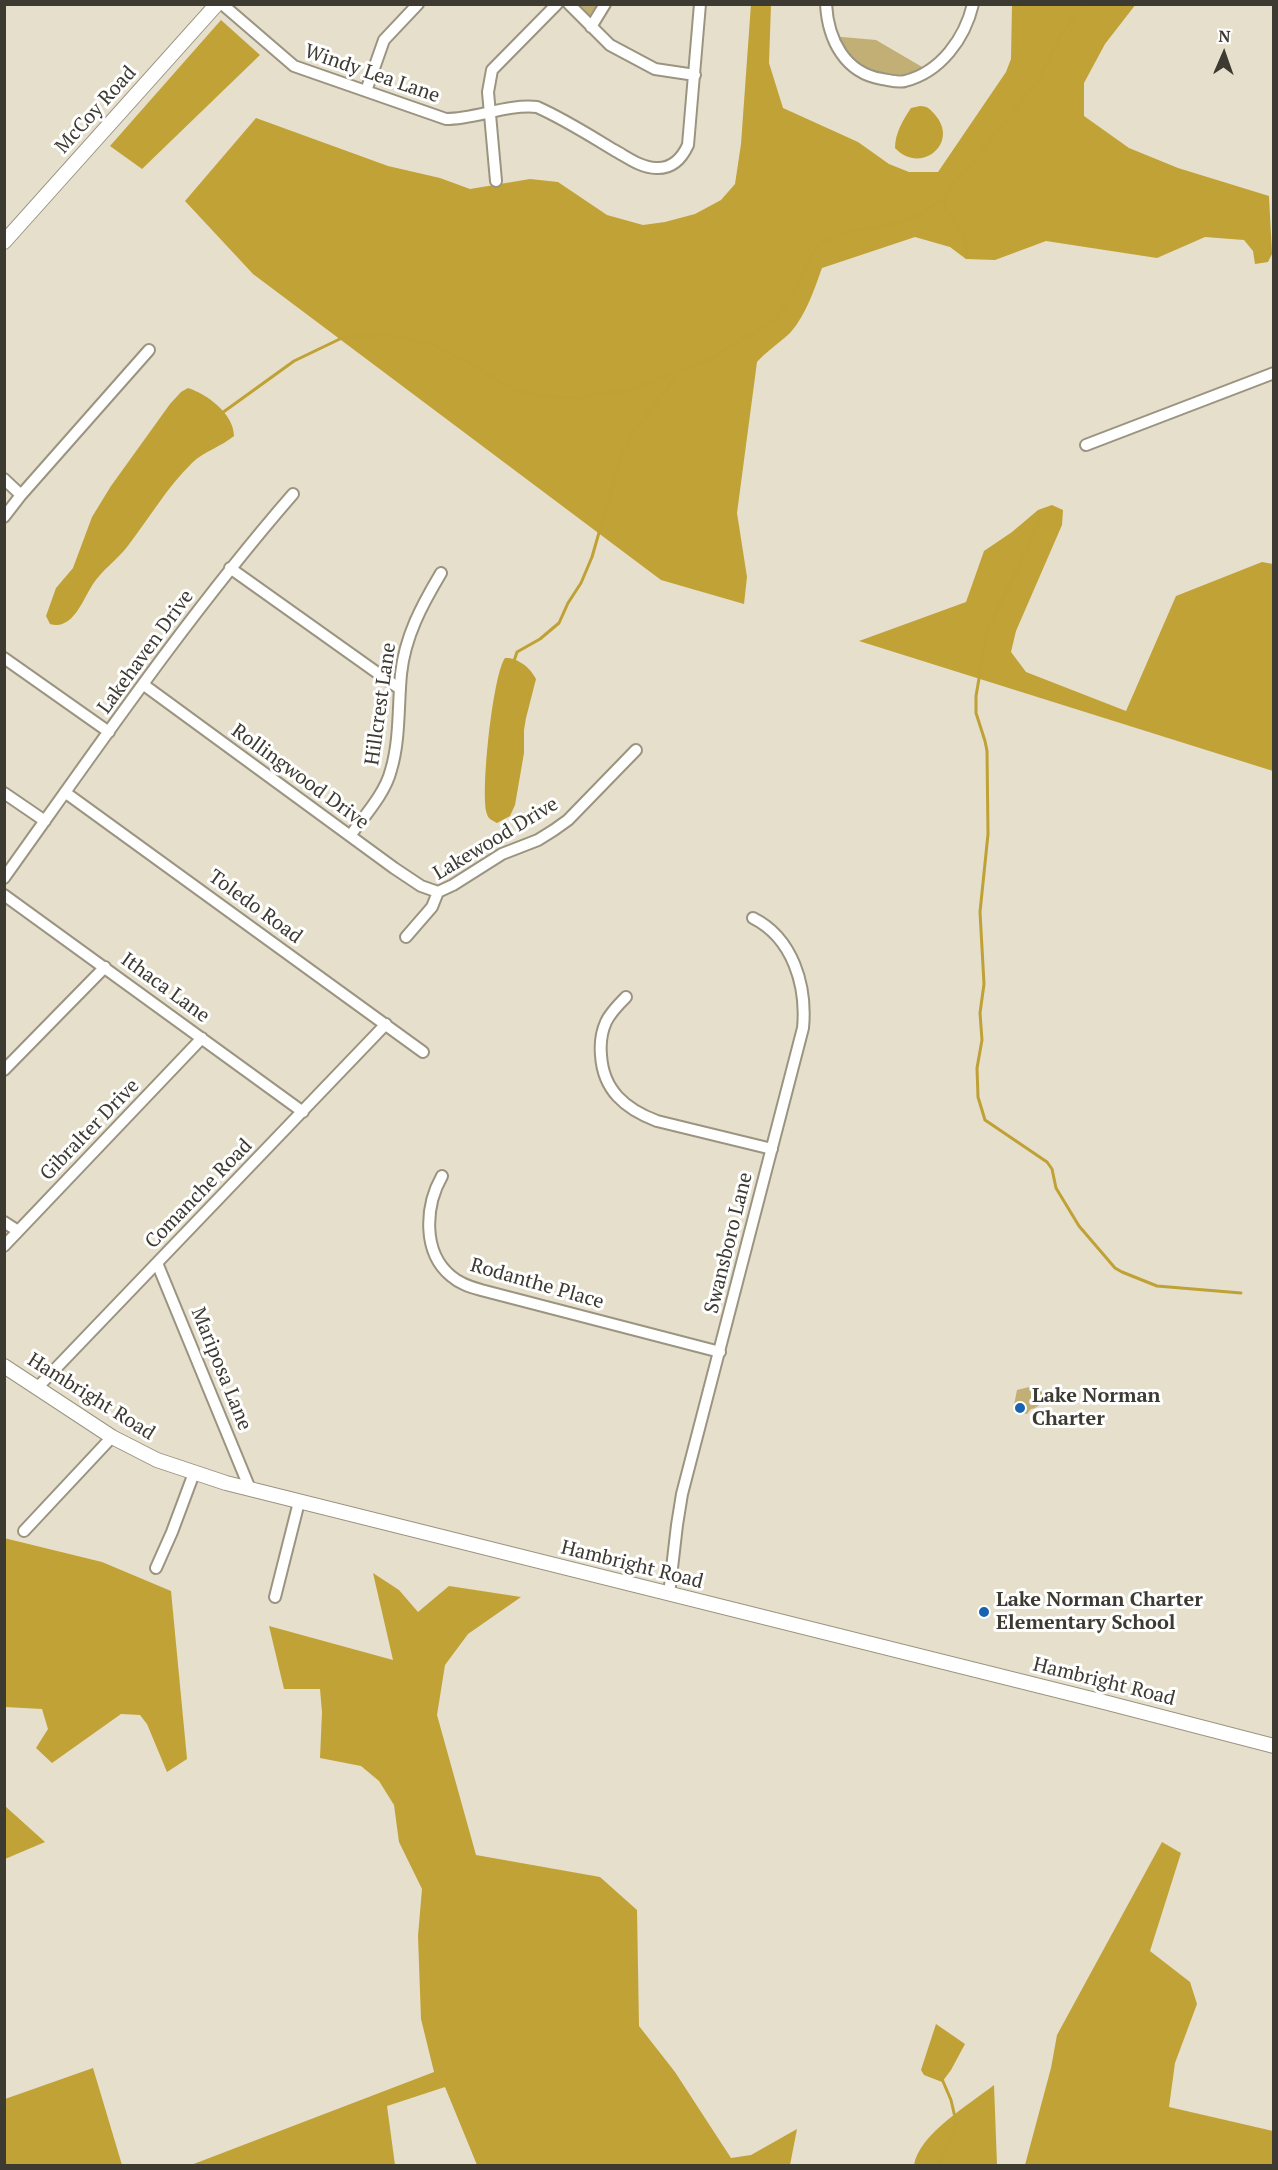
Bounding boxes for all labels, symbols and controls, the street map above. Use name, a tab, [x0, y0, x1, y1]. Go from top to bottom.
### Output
north arrow	[1194, 24, 1254, 84]
text: N	[1218, 25, 1231, 47]
street label: Windy Lea Lane	[301, 40, 443, 108]
street label: McCoy Road	[51, 61, 141, 159]
street label: Lakehaven Drive	[93, 585, 199, 719]
street label: Hillcrest Lane	[361, 641, 401, 767]
street label: Rollingwood Drive	[227, 719, 373, 835]
street label: Lakewood Drive	[429, 792, 563, 886]
street label: Toledo Road	[203, 865, 307, 949]
street label: Ithaca Lane	[116, 948, 214, 1028]
street label: Gibralter Drive	[35, 1074, 145, 1186]
street label: Comanche Road	[141, 1134, 257, 1254]
street label: Swansboro Lane	[700, 1170, 758, 1316]
street label: Rodanthe Place	[468, 1253, 606, 1315]
street label: Mariposa Lane	[185, 1304, 257, 1434]
street label: Hambright Road	[23, 1348, 159, 1446]
place label: Lake Norman Charter	[1032, 1384, 1160, 1431]
marker: Lake Norman Charter	[1013, 1401, 1027, 1415]
street label: Hambright Road	[558, 1536, 706, 1594]
place label: Lake Norman Charter Elementary School	[996, 1588, 1203, 1635]
marker: Lake Norman Charter Elementary School	[977, 1605, 991, 1619]
street label: Hambright Road	[1030, 1653, 1178, 1711]

